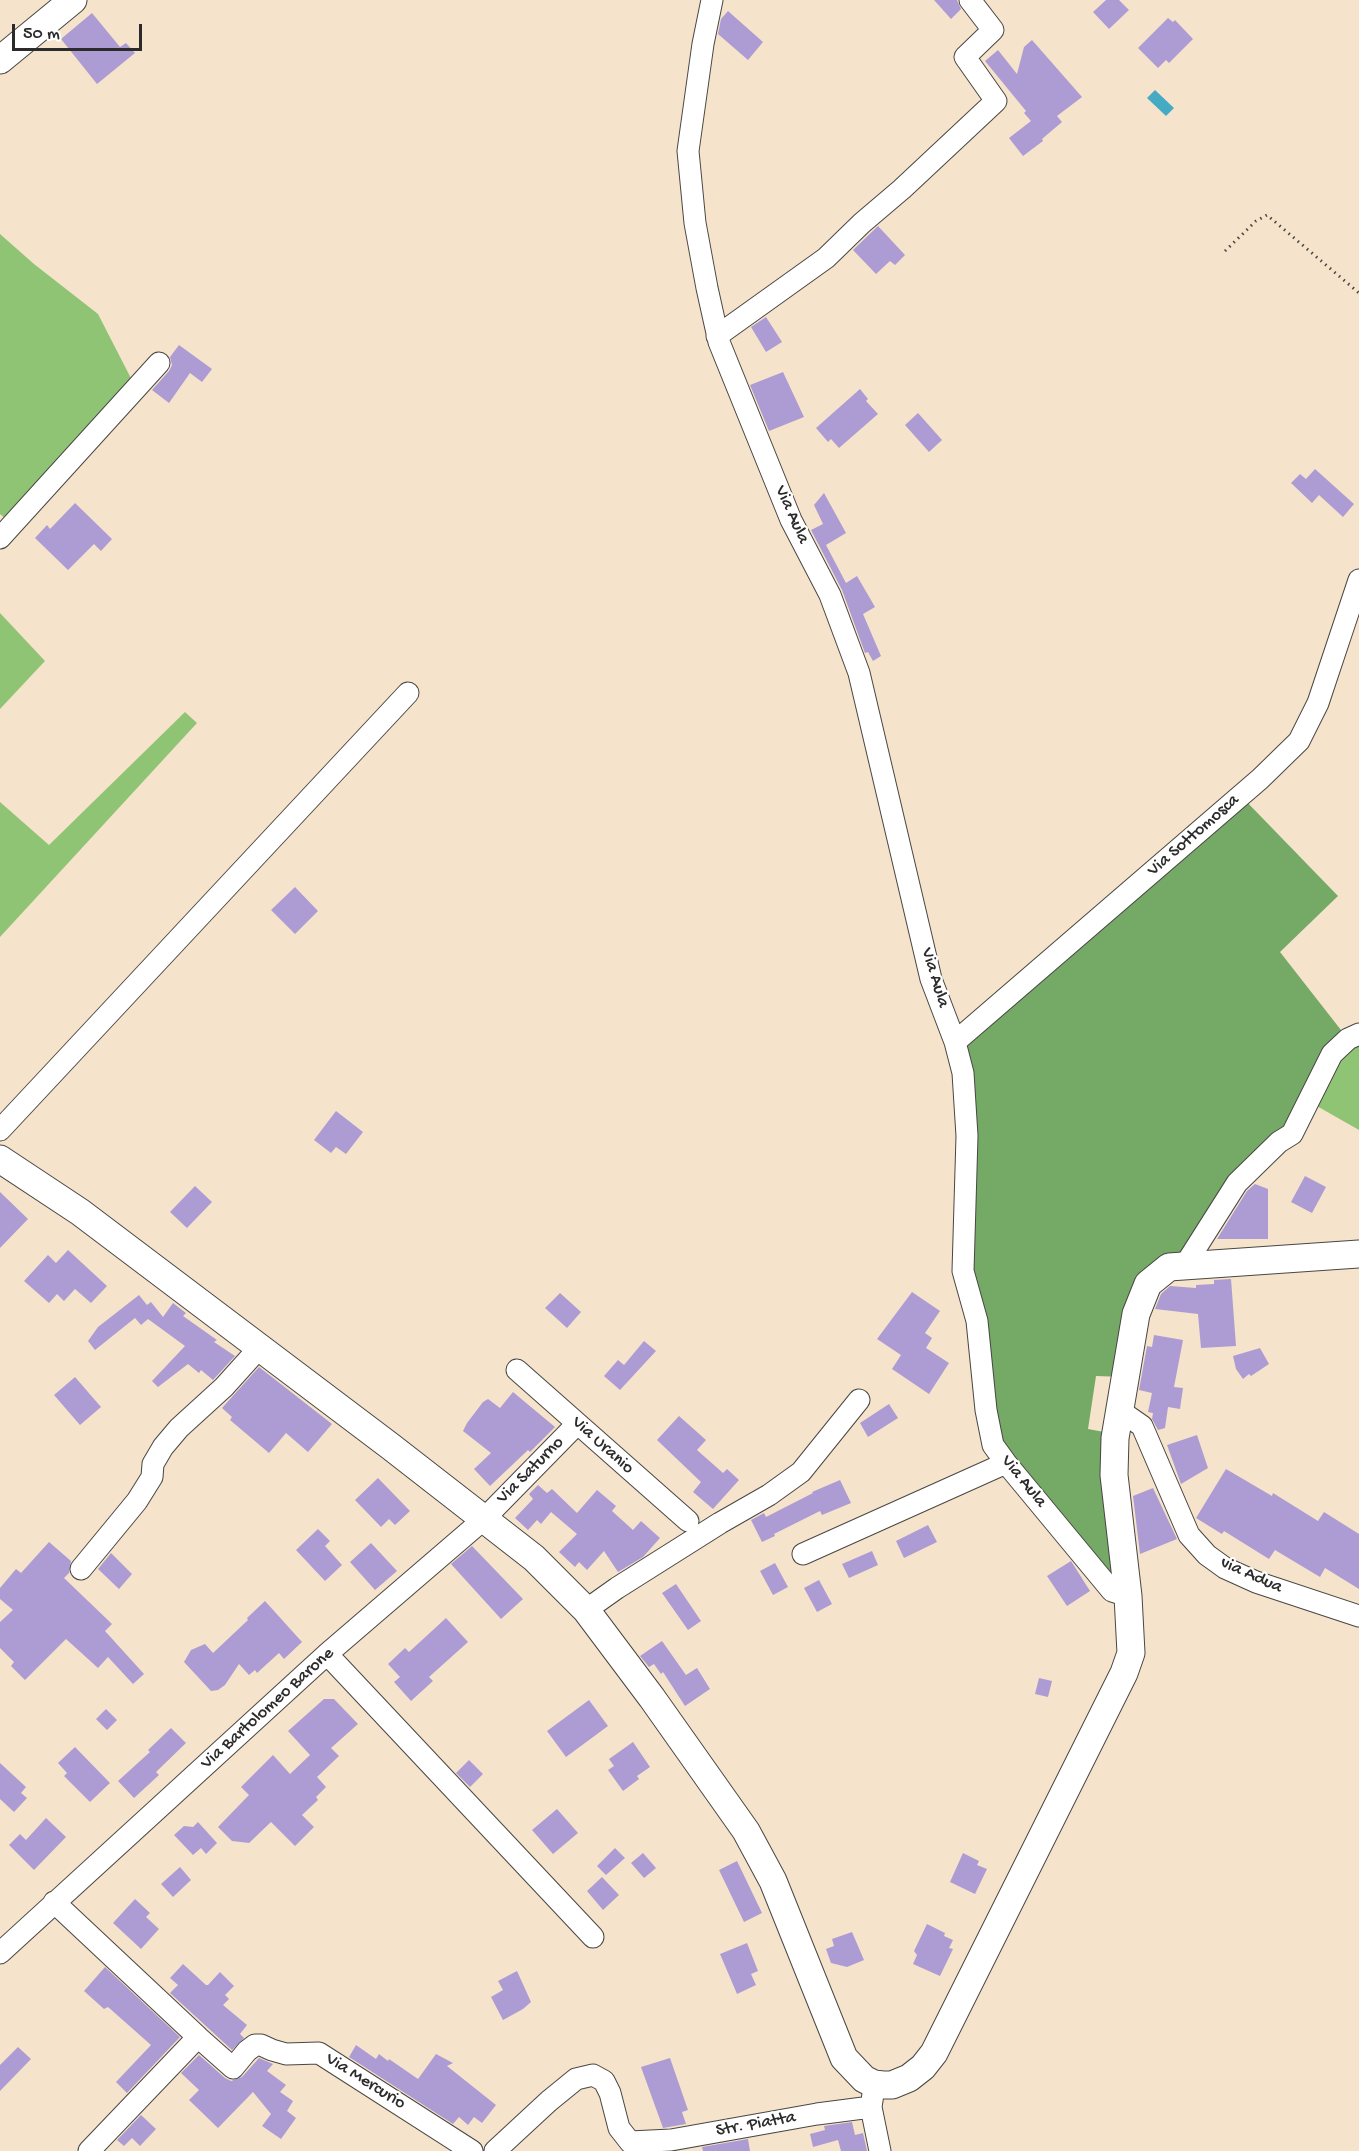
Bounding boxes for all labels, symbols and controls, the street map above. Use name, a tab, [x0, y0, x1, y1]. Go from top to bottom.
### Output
scale bar	[15, 12, 146, 50]
text: 50 m	[23, 24, 60, 45]
street label: Via Aula	[769, 483, 813, 547]
street label: Via Sottomosca	[1144, 790, 1244, 882]
street label: Via Aula	[915, 946, 953, 1010]
street label: Via Uranio	[566, 1412, 638, 1480]
street label: Via Saturno	[493, 1433, 569, 1509]
street label: Via Aula	[995, 1451, 1051, 1513]
street label: via Adua	[1217, 1553, 1285, 1599]
street label: Via Bartolomeo Barone	[197, 1643, 339, 1775]
street label: Via Mercurio	[321, 2049, 409, 2115]
street label: Str. Piatta	[714, 2107, 798, 2143]

